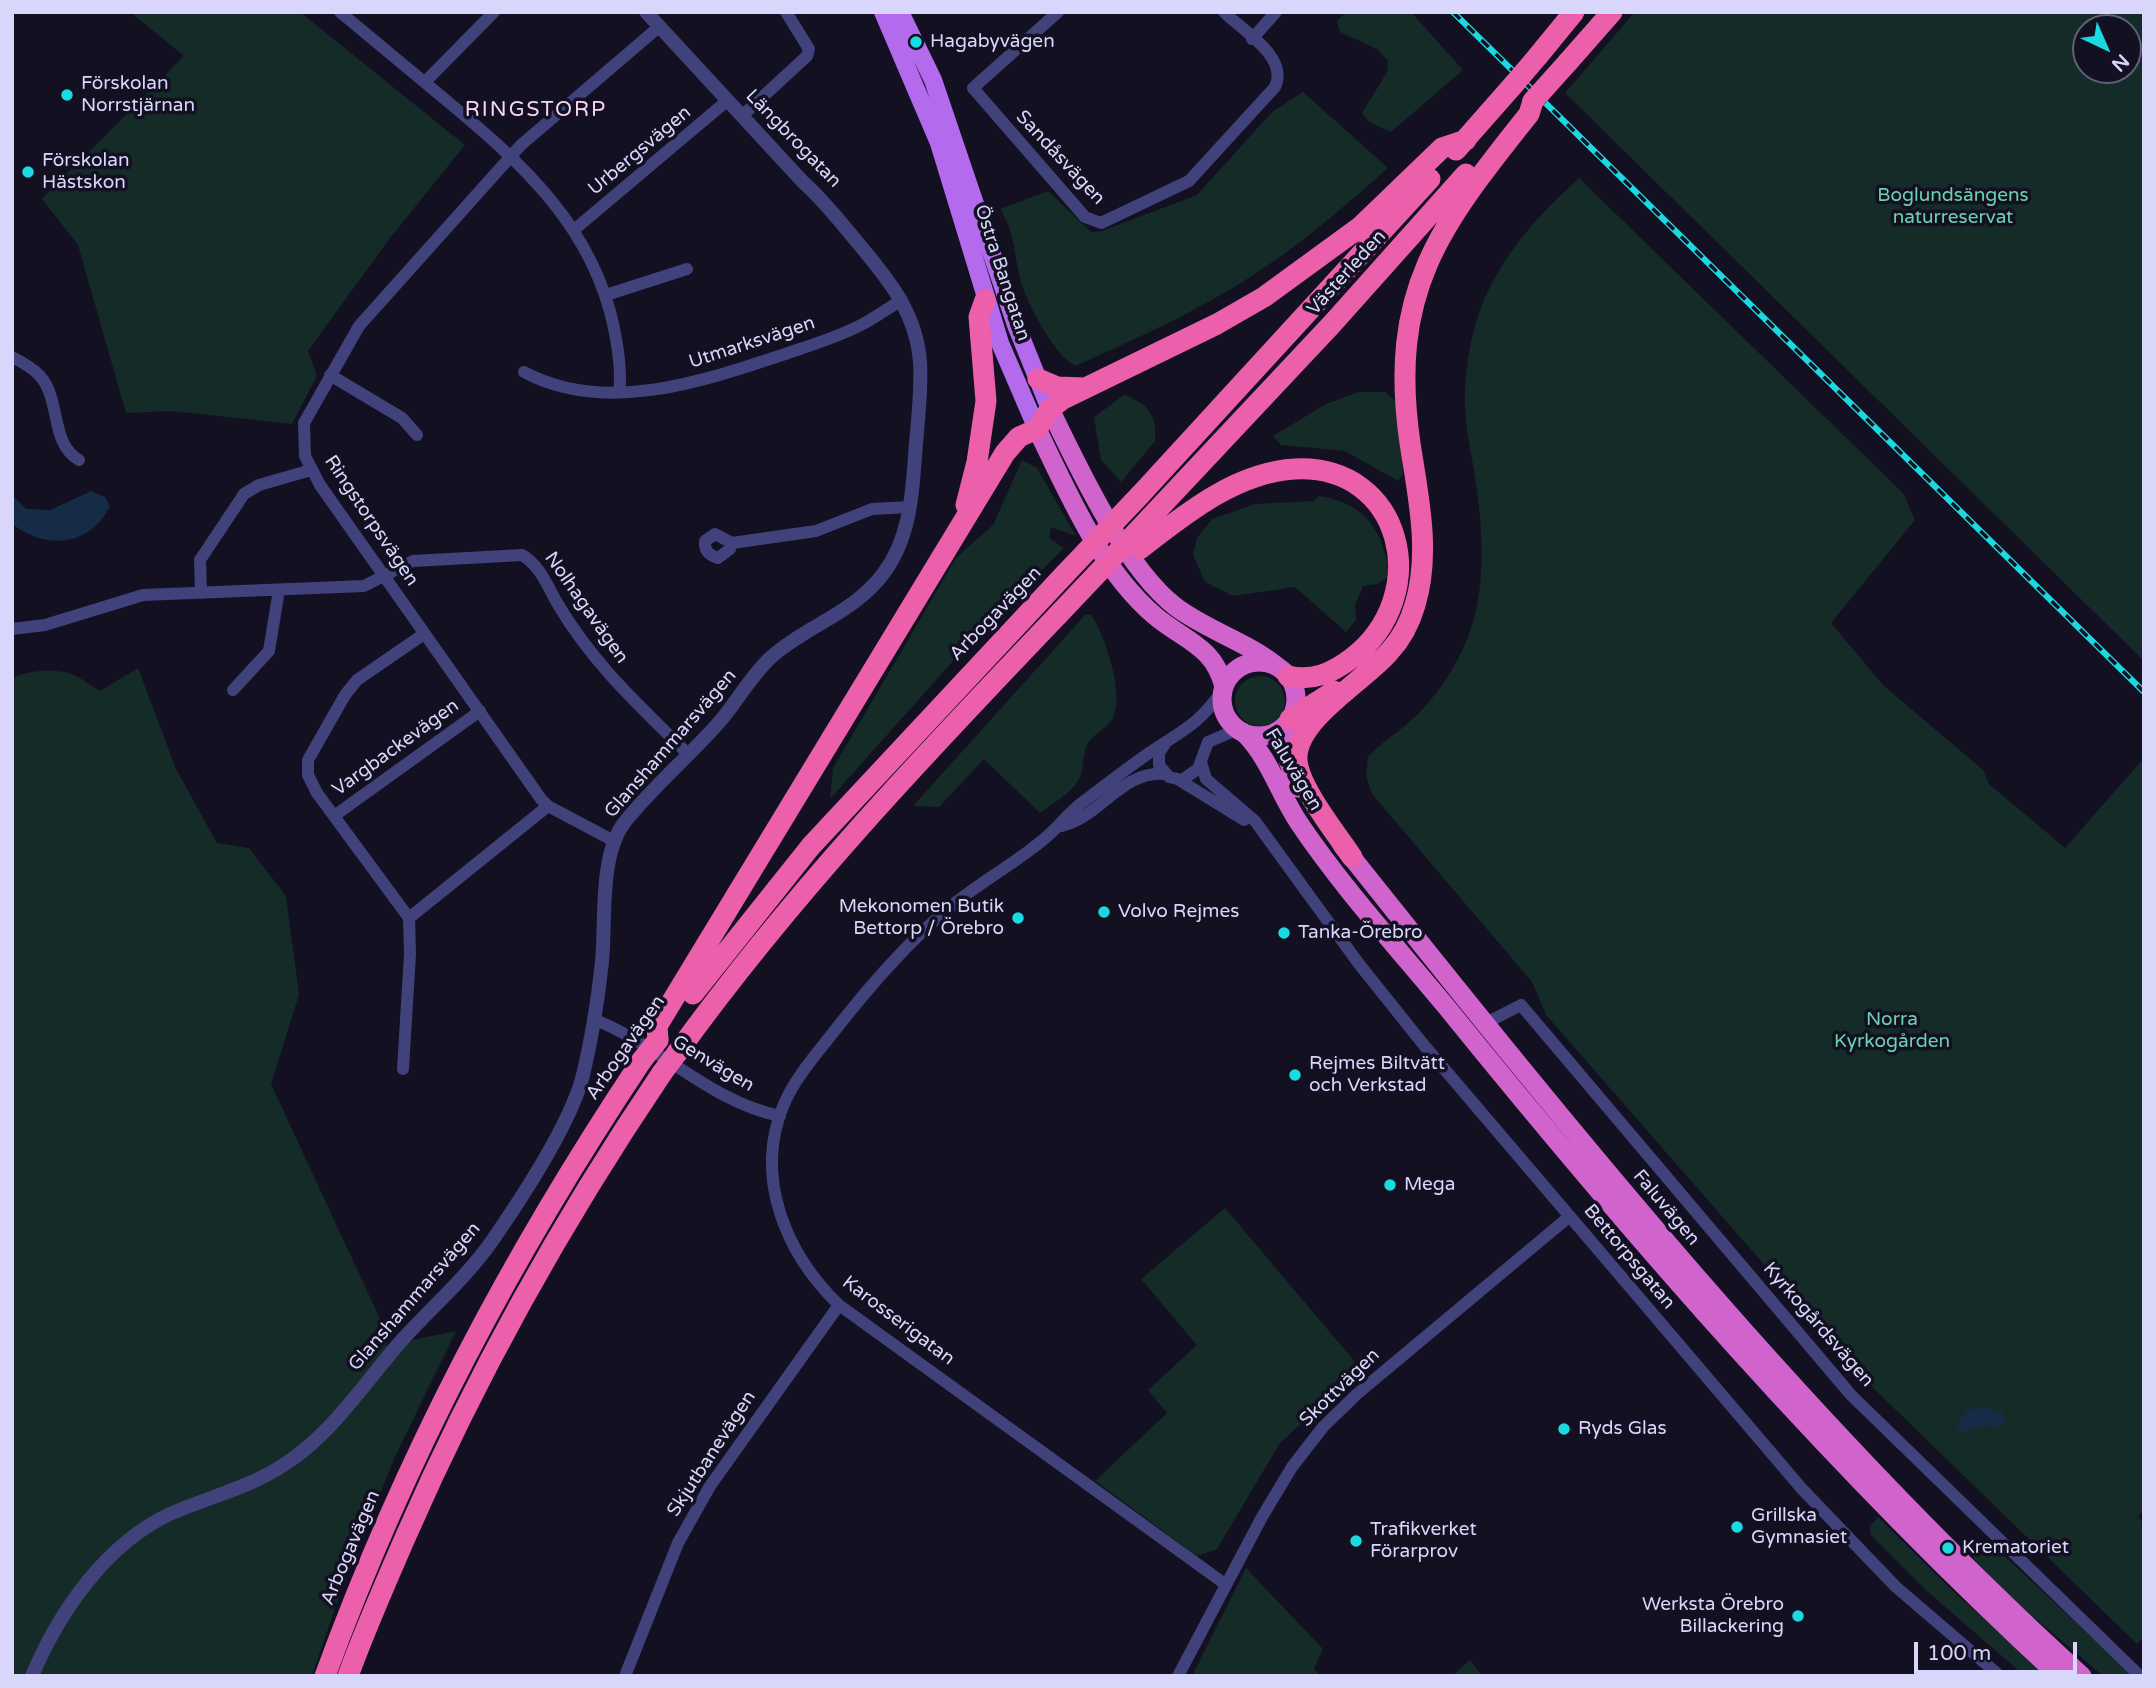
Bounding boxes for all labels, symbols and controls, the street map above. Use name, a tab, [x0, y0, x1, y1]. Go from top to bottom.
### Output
north arrow	[2072, 14, 2142, 84]
place label: Hagabyvägen	[930, 31, 1055, 53]
marker: Hagabyvägen	[908, 34, 924, 50]
text: N	[2107, 49, 2133, 76]
place label: Förskolan Norrstjärnan	[81, 73, 195, 117]
street label: Längbrogatan	[740, 85, 846, 193]
marker: Förskolan Norrstjärnan	[59, 87, 75, 103]
district label: RINGSTORP	[466, 97, 606, 123]
street label: Urbergsvägen	[584, 101, 696, 201]
street label: Sandåsvägen	[1011, 106, 1109, 210]
place label: Förskolan Hästskon	[42, 150, 129, 194]
marker: Förskolan Hästskon	[20, 164, 36, 180]
park label: Boglundsängens naturreservat	[1877, 185, 2029, 229]
street label: Östra Bangatan	[969, 202, 1035, 344]
street label: Västerleden	[1303, 226, 1391, 320]
street label: Utmarksvägen	[686, 312, 818, 374]
street label: Ringstorpsvägen	[319, 451, 423, 591]
street label: Nolhagavägen	[539, 548, 633, 668]
street label: Arbogavägen	[945, 562, 1047, 666]
street label: Glanshammarsvägen	[600, 665, 742, 823]
street label: Vargbackevägen	[328, 695, 464, 801]
street label: Faluvägen	[1260, 725, 1326, 815]
place label: Mekonomen Butik Bettorp / Örebro	[839, 896, 1004, 940]
place label: Volvo Rejmes	[1118, 901, 1239, 923]
marker: Volvo Rejmes	[1096, 904, 1112, 920]
marker: Mekonomen Butik Bettorp / Örebro	[1010, 910, 1026, 926]
place label: Tanka-Örebro	[1298, 922, 1422, 944]
marker: Tanka-Örebro	[1276, 925, 1292, 941]
street label: Arbogavägen	[582, 991, 670, 1105]
park label: Norra Kyrkogården	[1834, 1009, 1950, 1053]
street label: Genvägen	[668, 1031, 758, 1097]
place label: Rejmes Biltvätt och Verkstad	[1309, 1053, 1445, 1097]
marker: Rejmes Biltvätt och Verkstad	[1287, 1067, 1303, 1083]
street label: Faluvägen	[1628, 1165, 1704, 1251]
place label: Mega	[1404, 1174, 1456, 1196]
marker: Mega	[1382, 1177, 1398, 1193]
street label: Bettorpsgatan	[1578, 1200, 1680, 1314]
street label: Glanshammarsvägen	[344, 1218, 486, 1376]
street label: Kyrkogårdsvägen	[1758, 1258, 1878, 1392]
street label: Karosserigatan	[837, 1271, 959, 1371]
street label: Skottvägen	[1295, 1344, 1385, 1432]
street label: Skjutbanevägen	[663, 1387, 761, 1521]
place label: Ryds Glas	[1578, 1418, 1667, 1440]
marker: Ryds Glas	[1556, 1421, 1572, 1437]
street label: Arbogavägen	[317, 1487, 385, 1609]
place label: Grillska Gymnasiet	[1751, 1505, 1847, 1549]
place label: Trafikverket Förarprov	[1370, 1519, 1477, 1563]
marker: Grillska Gymnasiet	[1729, 1519, 1745, 1535]
marker: Trafikverket Förarprov	[1348, 1533, 1364, 1549]
place label: Krematoriet	[1962, 1537, 2069, 1559]
marker: Krematoriet	[1940, 1540, 1956, 1556]
place label: Werksta Örebro Billackering	[1642, 1594, 1784, 1638]
marker: Werksta Örebro Billackering	[1790, 1608, 1806, 1624]
scale bar	[1918, 1628, 2081, 1672]
text: 100 m	[1927, 1641, 1991, 1666]

